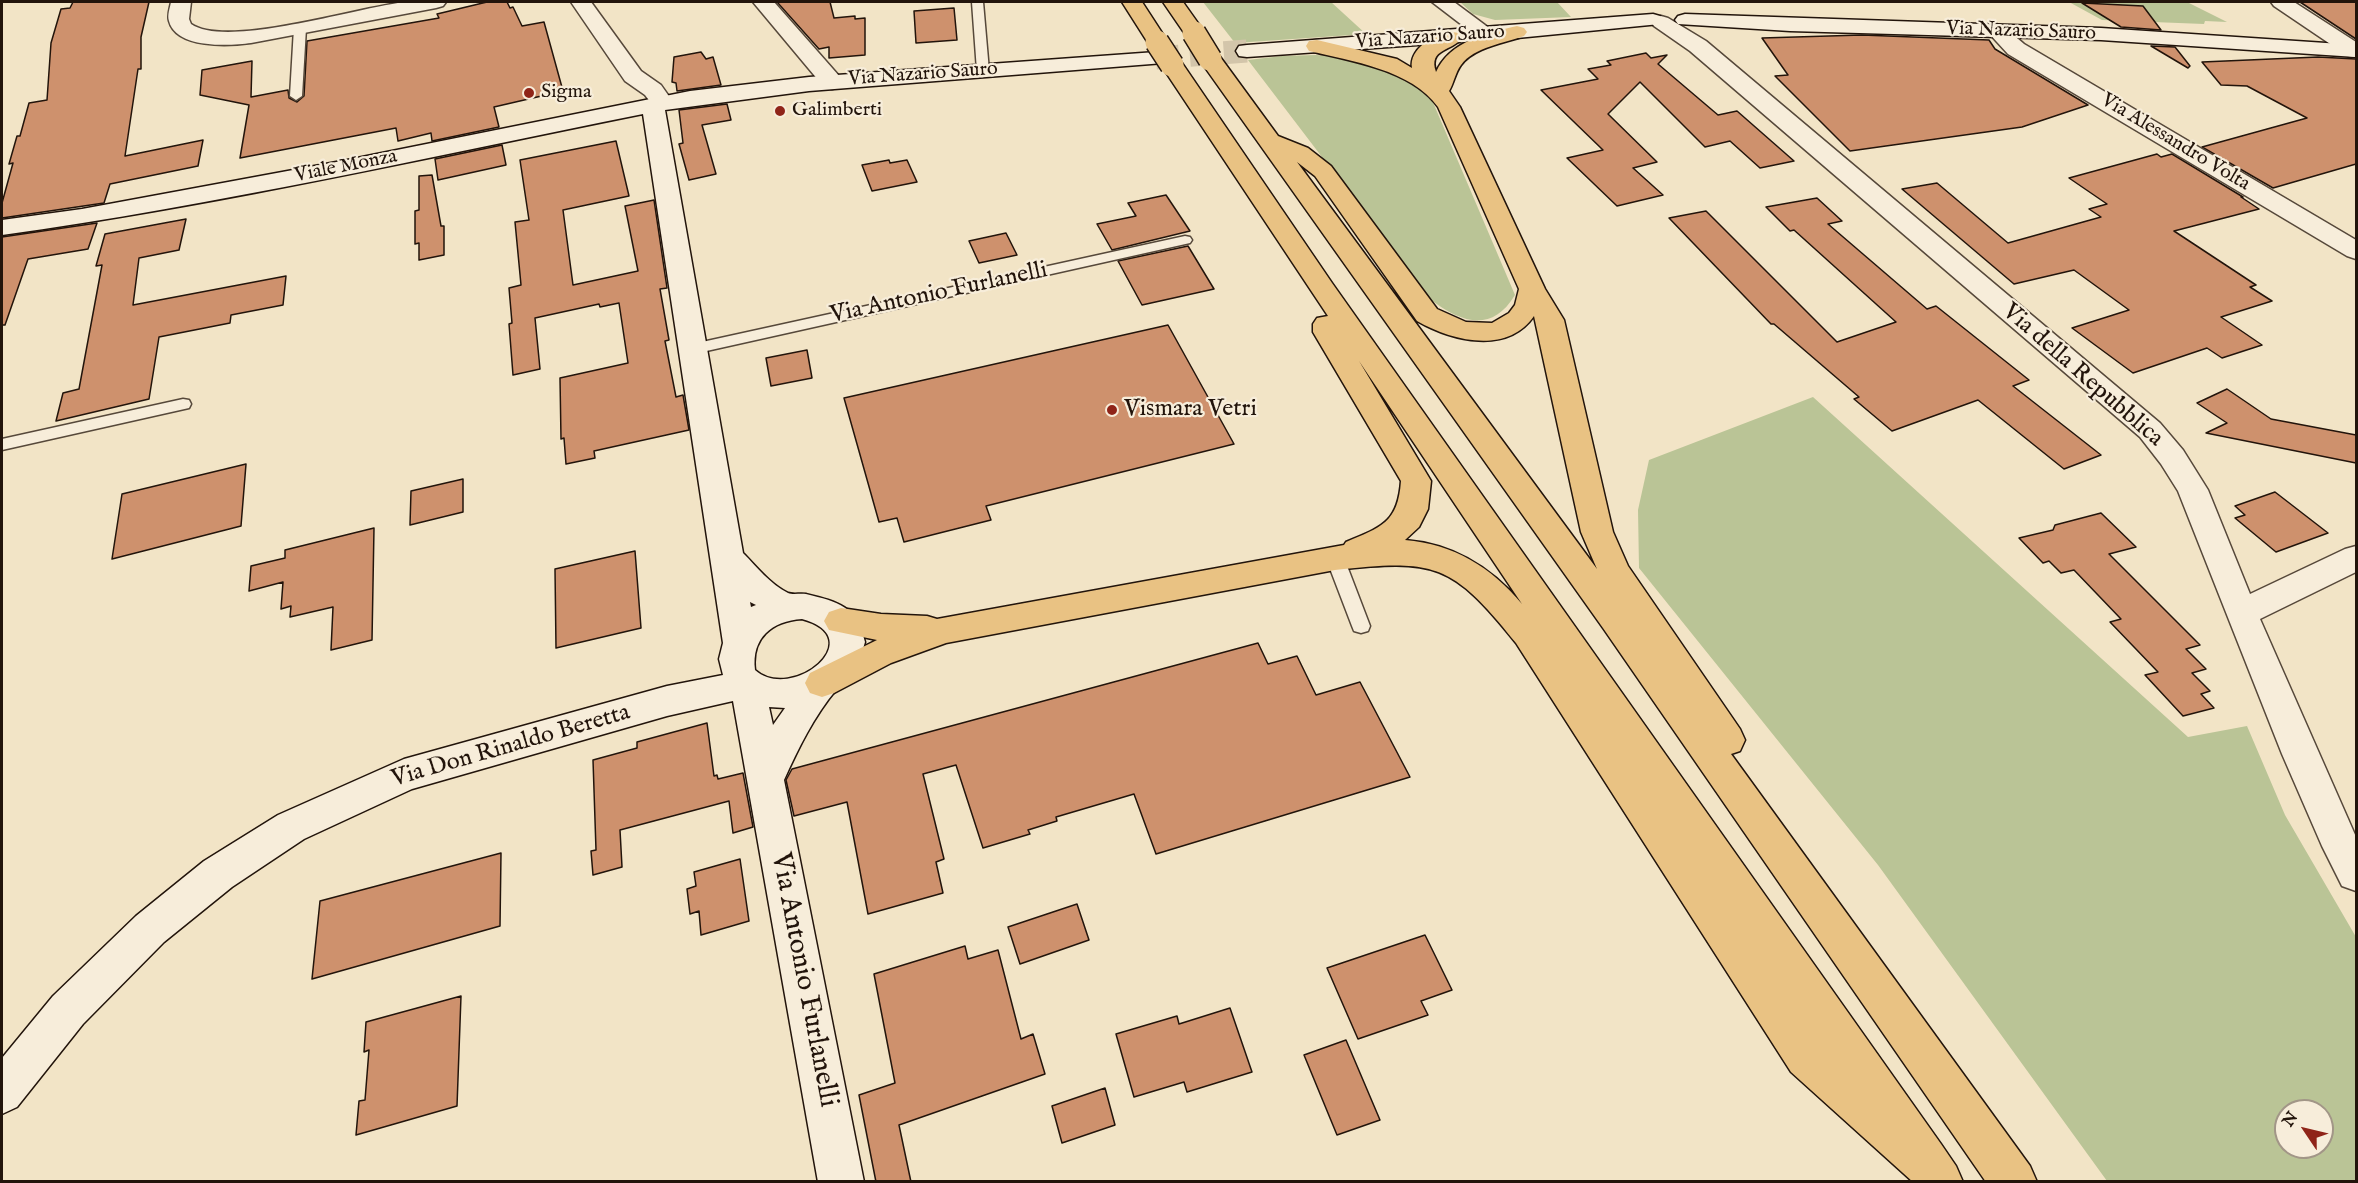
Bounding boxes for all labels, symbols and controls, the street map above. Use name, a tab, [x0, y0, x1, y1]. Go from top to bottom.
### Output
street label: Via Nazario Sauro	[1946, 17, 2096, 47]
street label: Via Nazario Sauro	[1354, 21, 1506, 55]
street label: Via Nazario Sauro	[847, 58, 999, 92]
place label: Sigma	[541, 81, 592, 105]
marker: Sigma	[522, 86, 536, 100]
street label: Via Alessandro Volta	[2096, 89, 2254, 197]
place label: Galimberti	[792, 99, 882, 123]
marker: Galimberti	[773, 104, 787, 118]
street label: Viale Monza	[293, 145, 399, 189]
street label: Via Antonio Furlanelli	[828, 257, 1050, 331]
street label: Via della Repubblica	[1996, 298, 2168, 454]
place label: Vismara Vetri	[1124, 396, 1257, 424]
marker: Vismara Vetri	[1105, 403, 1119, 417]
street label: Via Don Rinaldo Beretta	[389, 699, 633, 795]
street label: Via Antonio Furlanelli	[762, 850, 844, 1110]
north arrow	[2274, 1099, 2334, 1159]
text: N	[2279, 1108, 2303, 1131]

